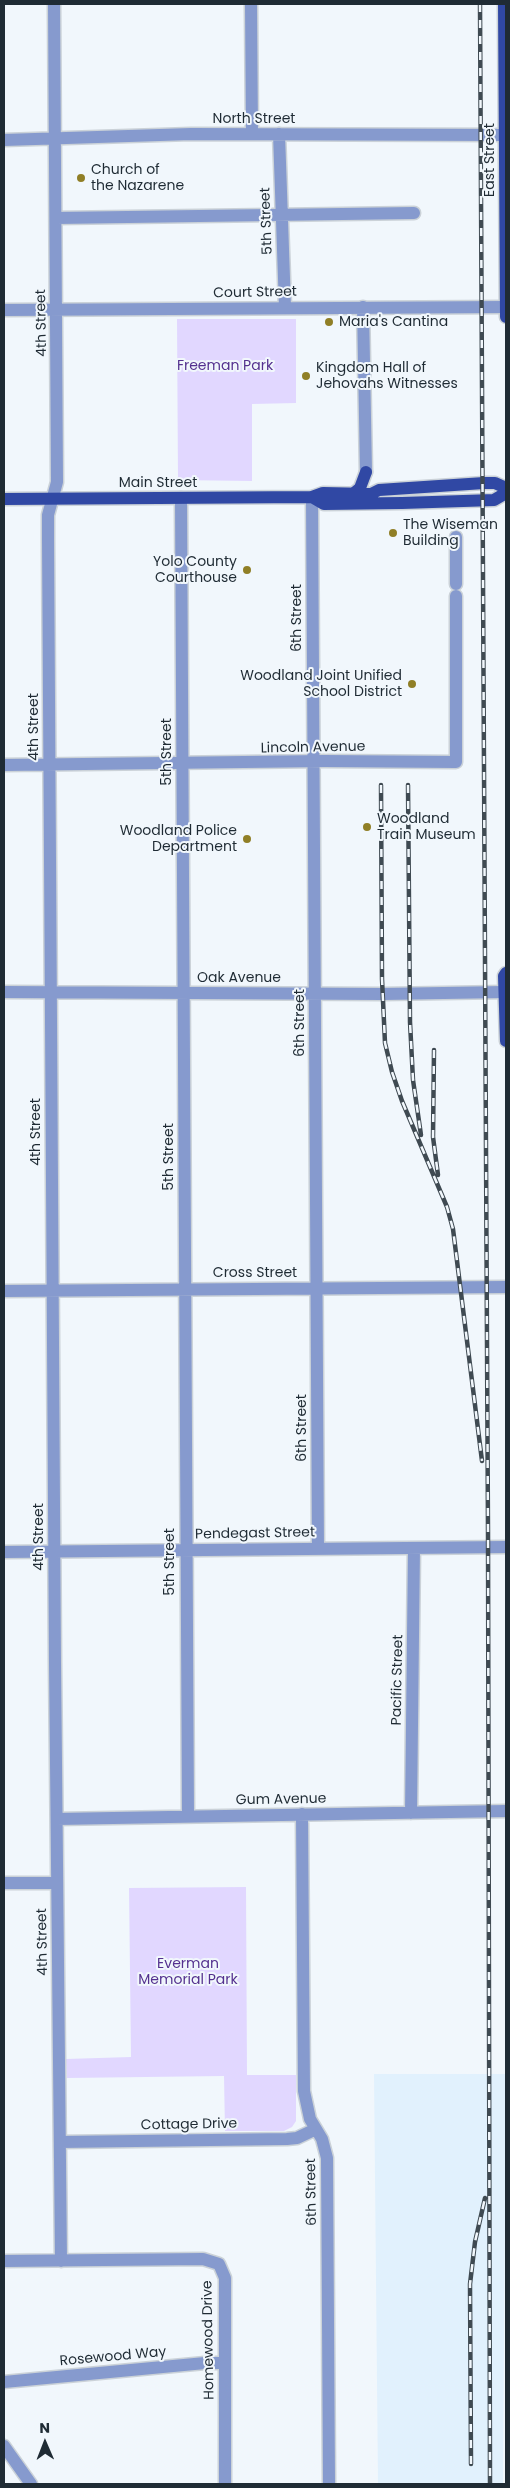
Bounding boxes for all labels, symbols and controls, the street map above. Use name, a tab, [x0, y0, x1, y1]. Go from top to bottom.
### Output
street label: North Street	[213, 111, 295, 127]
street label: East Street	[482, 123, 498, 197]
place label: Church of the Nazarene	[91, 162, 184, 194]
marker: Church of the Nazarene	[75, 172, 87, 184]
street label: 5th Street	[257, 187, 277, 255]
street label: Court Street	[213, 284, 297, 302]
street label: 4th Street	[33, 289, 51, 357]
place label: Maria's Cantina	[339, 314, 448, 330]
marker: Maria's Cantina	[323, 316, 335, 328]
park label: Freeman Park	[177, 358, 273, 374]
place label: Kingdom Hall of Jehovahs Witnesses	[316, 360, 458, 392]
marker: Kingdom Hall of Jehovahs Witnesses	[300, 370, 312, 382]
street label: Main Street	[119, 475, 197, 491]
place label: The Wiseman Building	[403, 517, 498, 550]
marker: The Wiseman Building	[387, 527, 399, 539]
place label: Yolo County Courthouse	[153, 554, 237, 586]
marker: Yolo County Courthouse	[241, 564, 253, 576]
street label: 6th Street	[289, 584, 305, 652]
place label: Woodland Joint Unified School District	[240, 668, 402, 700]
marker: Woodland Joint Unified School District	[406, 678, 418, 690]
street label: 4th Street	[26, 693, 42, 761]
street label: 5th Street	[159, 718, 175, 786]
street label: Lincoln Avenue	[261, 739, 365, 757]
place label: Woodland Train Museum	[377, 811, 476, 844]
marker: Woodland Train Museum	[361, 821, 373, 833]
place label: Woodland Police Department	[120, 823, 237, 856]
marker: Woodland Police Department	[241, 833, 253, 845]
street label: Oak Avenue	[197, 970, 281, 986]
street label: 6th Street	[292, 989, 308, 1057]
street label: 4th Street	[28, 1098, 44, 1166]
street label: 5th Street	[161, 1123, 177, 1191]
street label: Cross Street	[213, 1265, 297, 1281]
street label: 6th Street	[294, 1394, 310, 1462]
street label: 4th Street	[31, 1503, 47, 1571]
street label: Pendegast Street	[195, 1525, 315, 1543]
street label: 5th Street	[162, 1528, 178, 1596]
street label: Pacific Street	[389, 1634, 407, 1726]
street label: Gum Avenue	[236, 1791, 326, 1809]
street label: 4th Street	[34, 1908, 52, 1976]
park label: Everman Memorial Park	[138, 1956, 238, 1988]
street label: Cottage Drive	[141, 2116, 237, 2134]
street label: 6th Street	[303, 2158, 321, 2226]
street label: Homewood Drive	[200, 2280, 218, 2400]
street label: Rosewood Way	[59, 2344, 167, 2370]
north arrow	[20, 2418, 70, 2468]
text: N	[39, 2418, 50, 2438]

